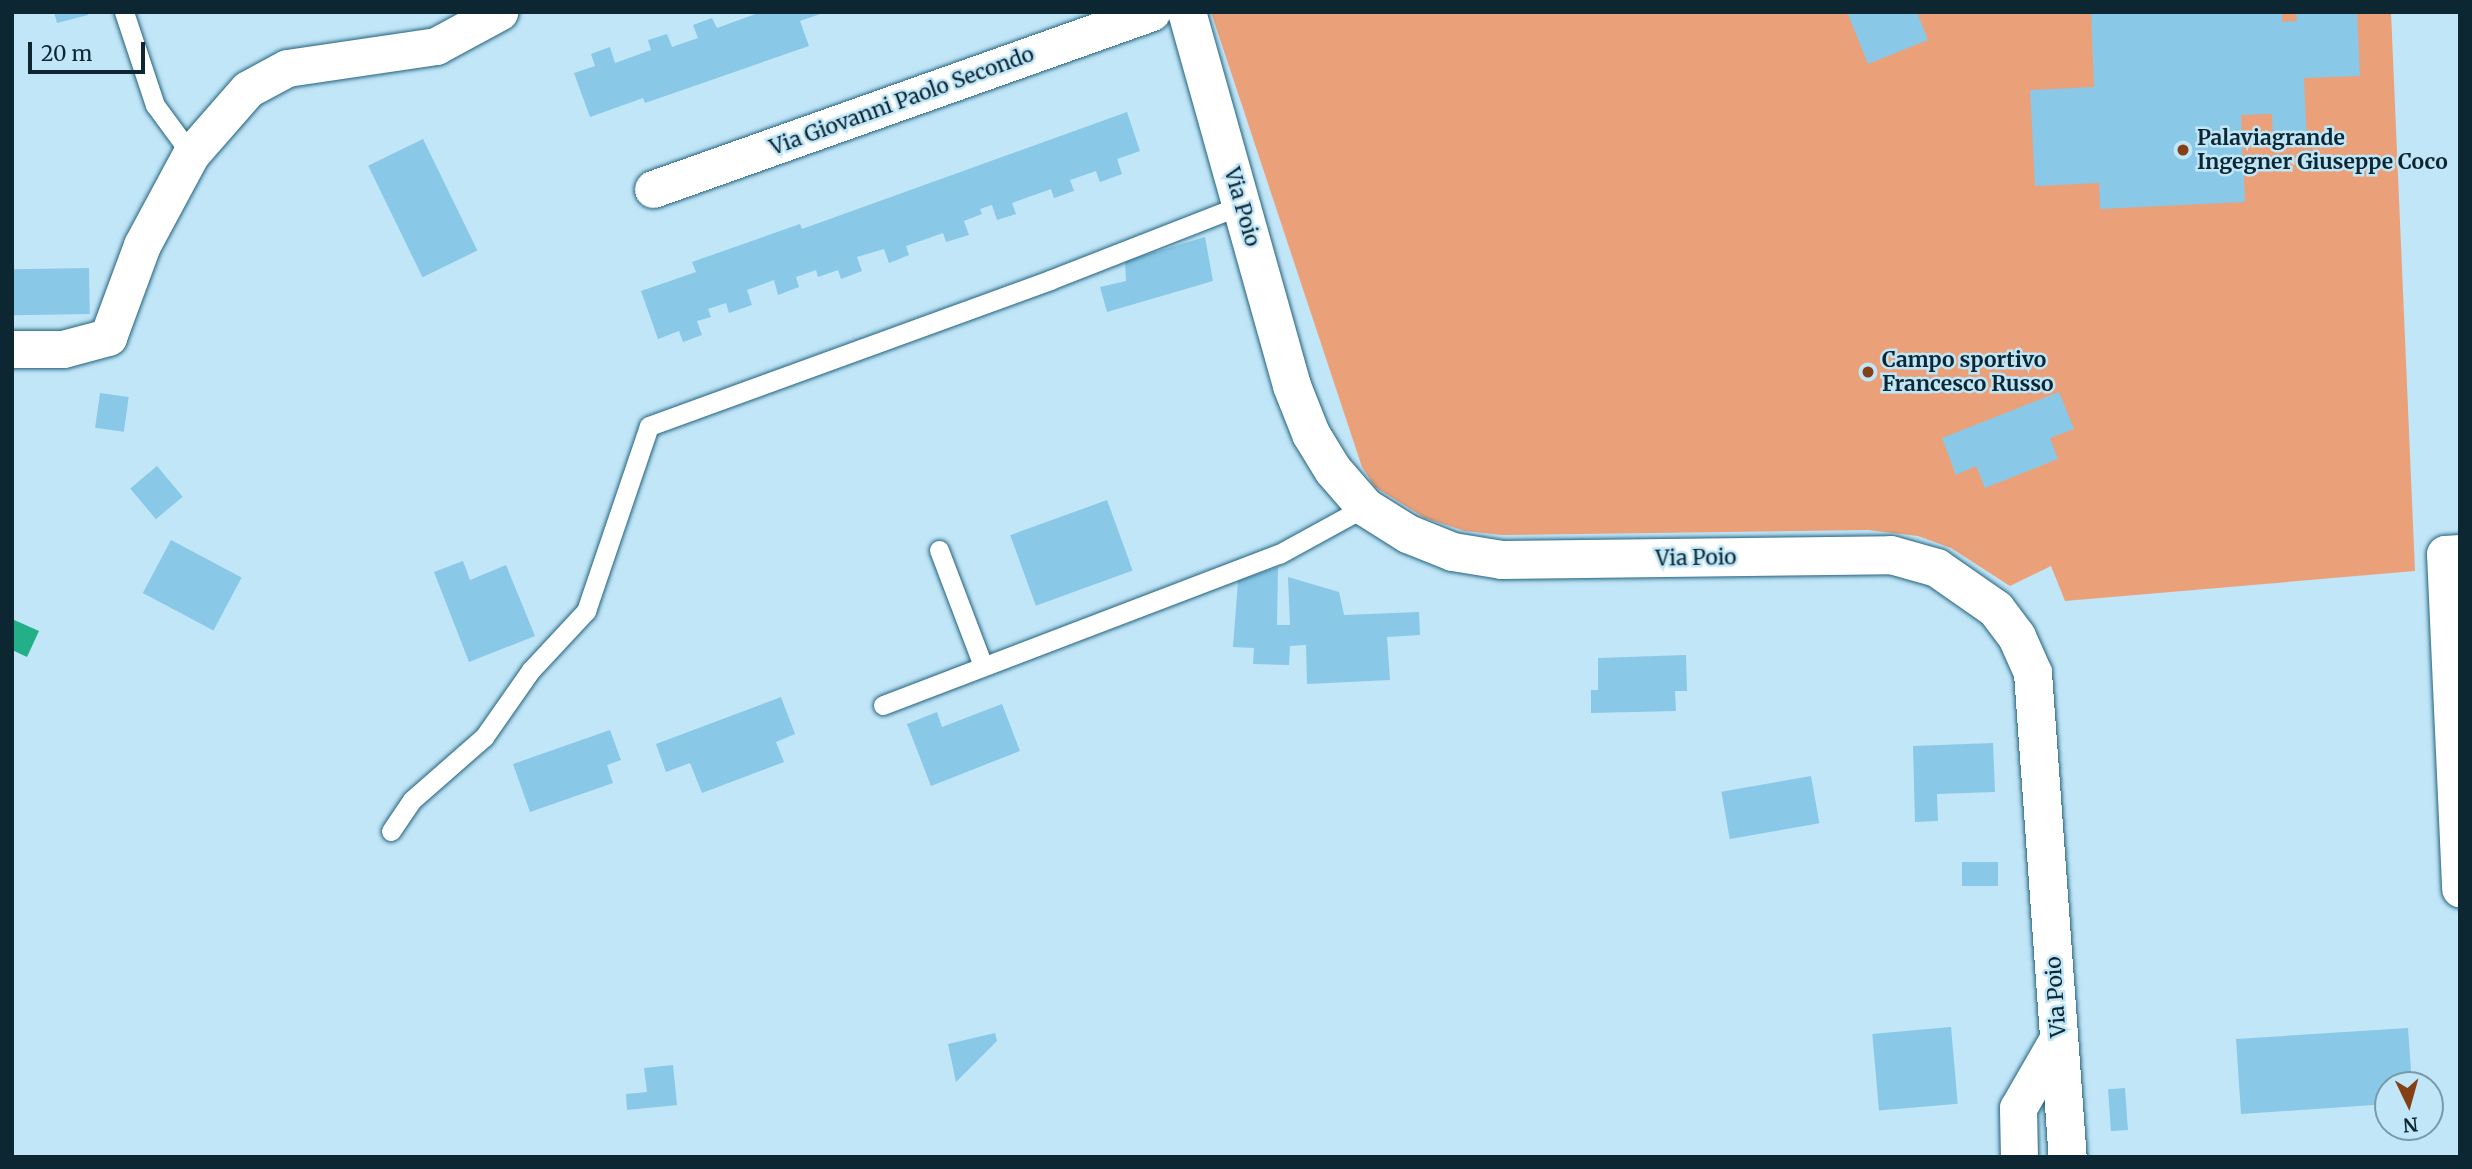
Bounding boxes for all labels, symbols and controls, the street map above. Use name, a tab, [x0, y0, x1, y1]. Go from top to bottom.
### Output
scale bar	[32, 28, 149, 72]
text: 20 m	[41, 40, 92, 67]
street label: Via Giovanni Paolo Secondo	[766, 41, 1038, 161]
place label: Palaviagrande Ingegner Giuseppe Coco	[2197, 125, 2448, 175]
marker: Palaviagrande Ingegner Giuseppe Coco	[2175, 142, 2191, 158]
street label: Via Poio	[1219, 165, 1265, 249]
place label: Campo sportivo Francesco Russo	[1882, 347, 2054, 397]
marker: Campo sportivo Francesco Russo	[1860, 364, 1876, 380]
street label: Via Poio	[1655, 545, 1737, 571]
street label: Via Poio	[2041, 956, 2071, 1038]
north arrow	[2374, 1071, 2444, 1141]
text: N	[2402, 1112, 2419, 1138]

